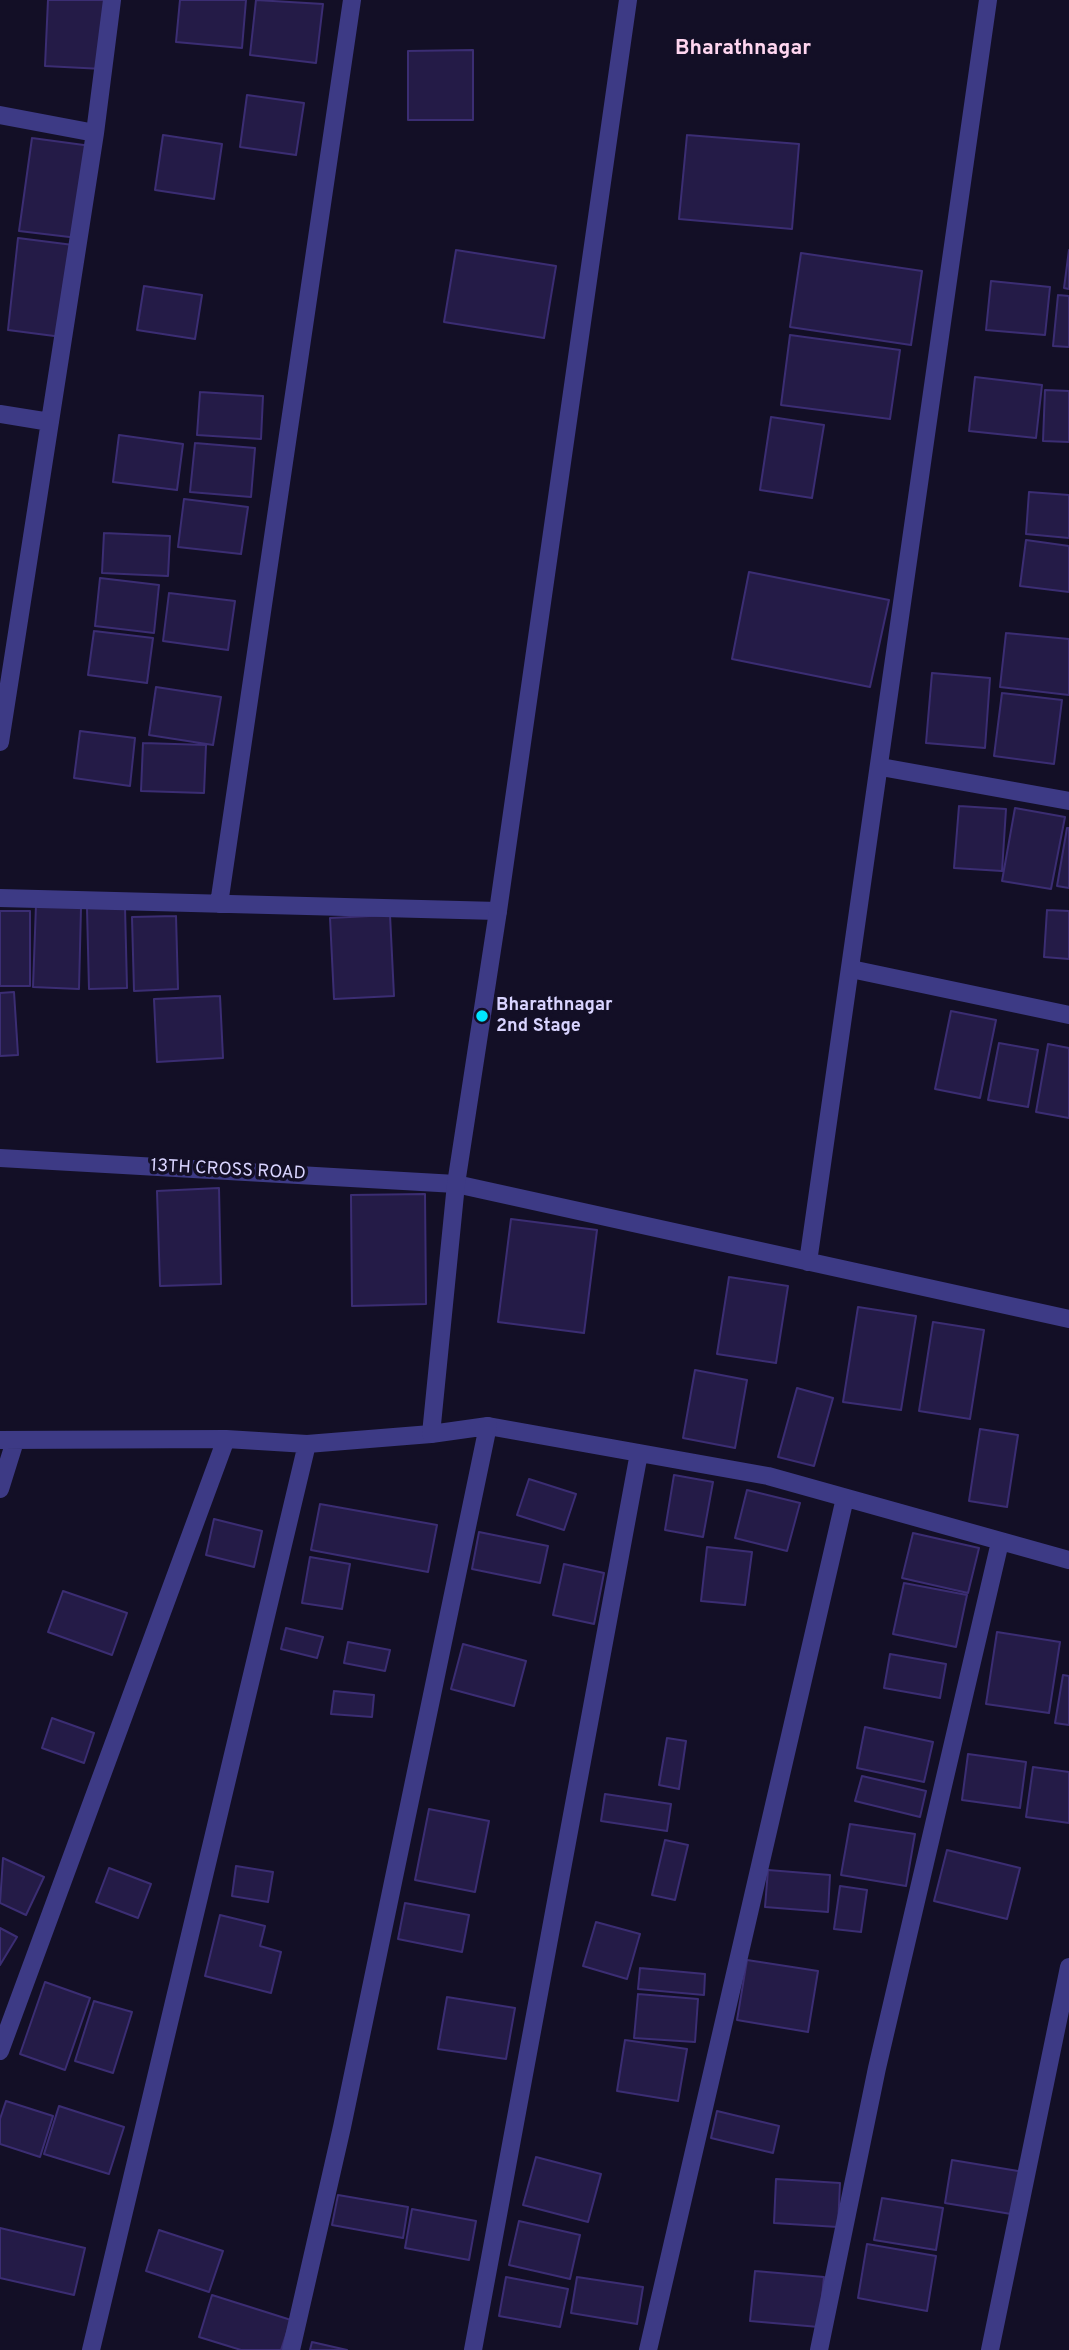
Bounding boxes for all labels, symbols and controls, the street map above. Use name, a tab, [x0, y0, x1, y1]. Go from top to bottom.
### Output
district label: Bharathnagar	[675, 37, 811, 63]
place label: Bharathnagar 2nd Stage	[496, 995, 613, 1038]
marker: Bharathnagar 2nd Stage	[474, 1008, 490, 1024]
street label: 13TH CROSS ROAD	[150, 1156, 306, 1186]

